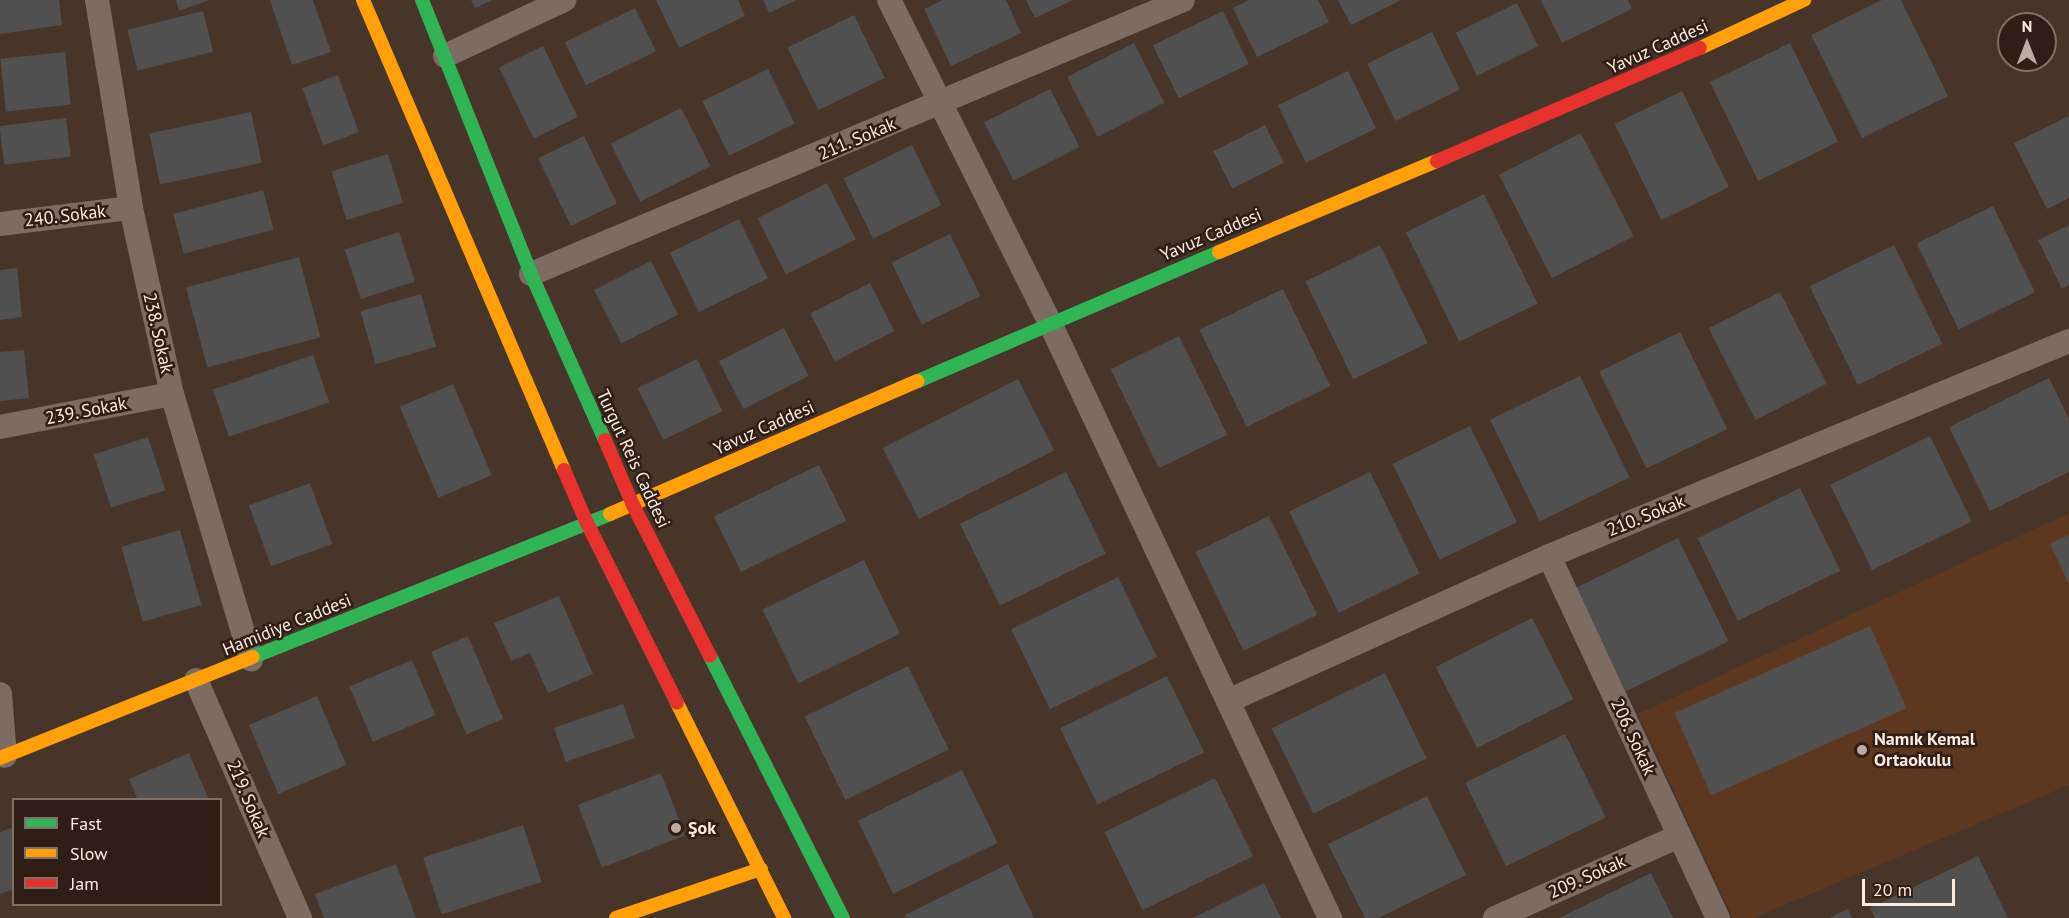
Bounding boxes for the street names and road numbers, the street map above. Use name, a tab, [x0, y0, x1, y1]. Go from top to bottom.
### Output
street label: Yavuz Caddesi	[1604, 15, 1712, 79]
street label: 211. Sokak	[814, 113, 900, 165]
street label: 240. Sokak	[22, 200, 108, 232]
street label: Yavuz Caddesi	[1157, 204, 1265, 266]
street label: 238. Sokak	[138, 290, 178, 376]
street label: Turgut Reis Caddesi	[591, 386, 675, 532]
street label: 239. Sokak	[43, 392, 129, 430]
street label: Yavuz Caddesi	[710, 396, 818, 460]
street label: 210. Sokak	[1603, 490, 1689, 542]
street label: Hamidiye Caddesi	[219, 589, 355, 661]
street label: 206. Sokak	[1606, 695, 1660, 779]
street label: 219. Sokak	[222, 756, 274, 842]
street label: 209. Sokak	[1544, 850, 1630, 904]

